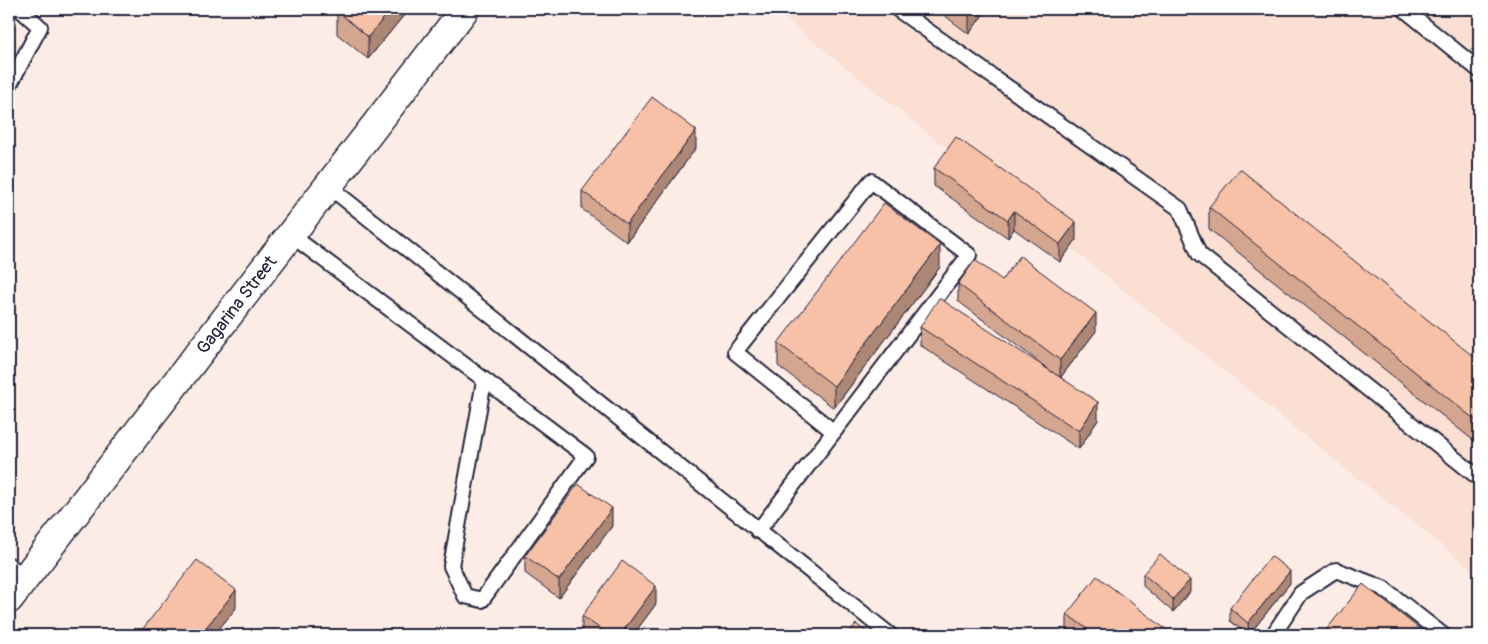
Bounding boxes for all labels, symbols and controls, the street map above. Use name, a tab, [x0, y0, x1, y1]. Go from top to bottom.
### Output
street label: Gagarina Street	[192, 250, 283, 359]

